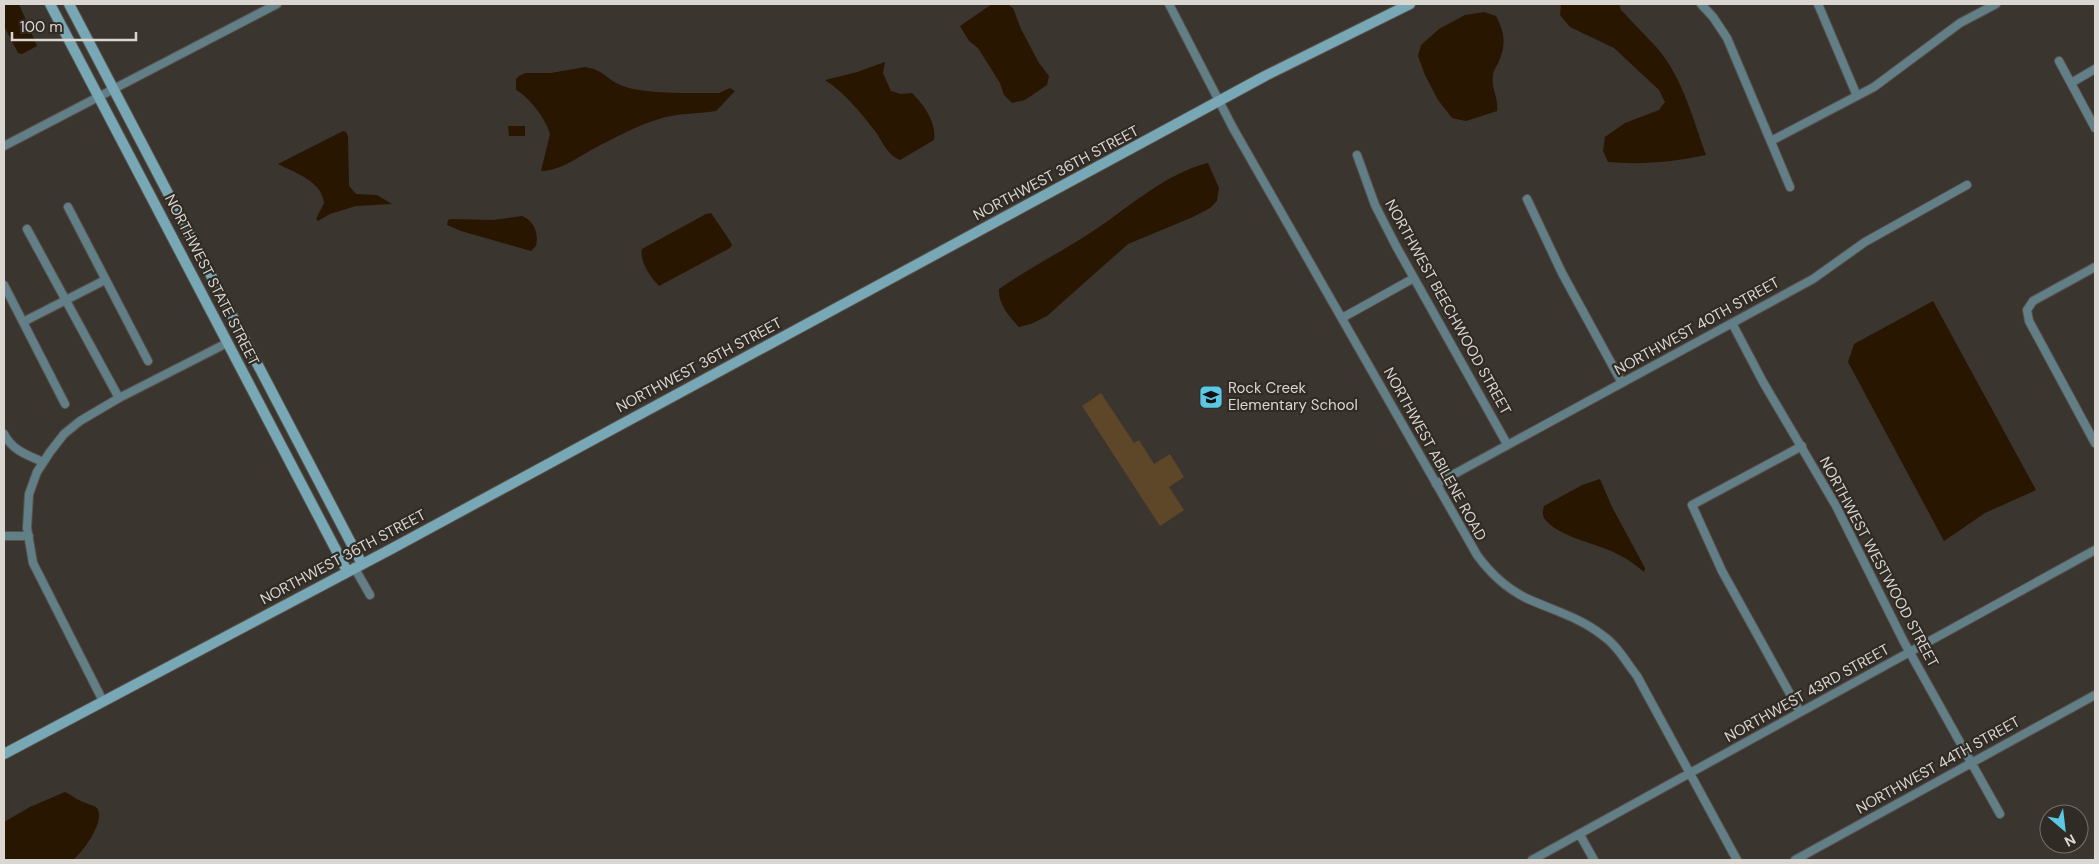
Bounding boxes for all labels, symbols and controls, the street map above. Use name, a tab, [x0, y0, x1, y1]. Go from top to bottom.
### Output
scale bar	[12, 10, 136, 42]
text: 100 m	[20, 17, 63, 37]
street label: NORTHWEST 36TH STREET	[970, 121, 1142, 225]
street label: NORTHWEST STATE STREET	[160, 191, 264, 369]
street label: NORTHWEST BEECHWOOD STREET	[1380, 196, 1516, 418]
street label: NORTHWEST 40TH STREET	[1611, 272, 1783, 380]
street label: NORTHWEST 36TH STREET	[613, 313, 785, 417]
street label: NORTHWEST ABILENE ROAD	[1379, 364, 1491, 544]
place label: Rock Creek Elementary School	[1228, 378, 1358, 415]
school or university icon: Rock Creek Elementary School	[1198, 384, 1224, 410]
street label: NORTHWEST WESTWOOD STREET	[1815, 453, 1943, 671]
street label: NORTHWEST 36TH STREET	[257, 505, 429, 609]
street label: NORTHWEST 43RD STREET	[1721, 639, 1893, 747]
street label: NORTHWEST 44TH STREET	[1852, 711, 2024, 819]
north arrow	[2039, 804, 2089, 854]
text: N	[2061, 830, 2079, 851]

